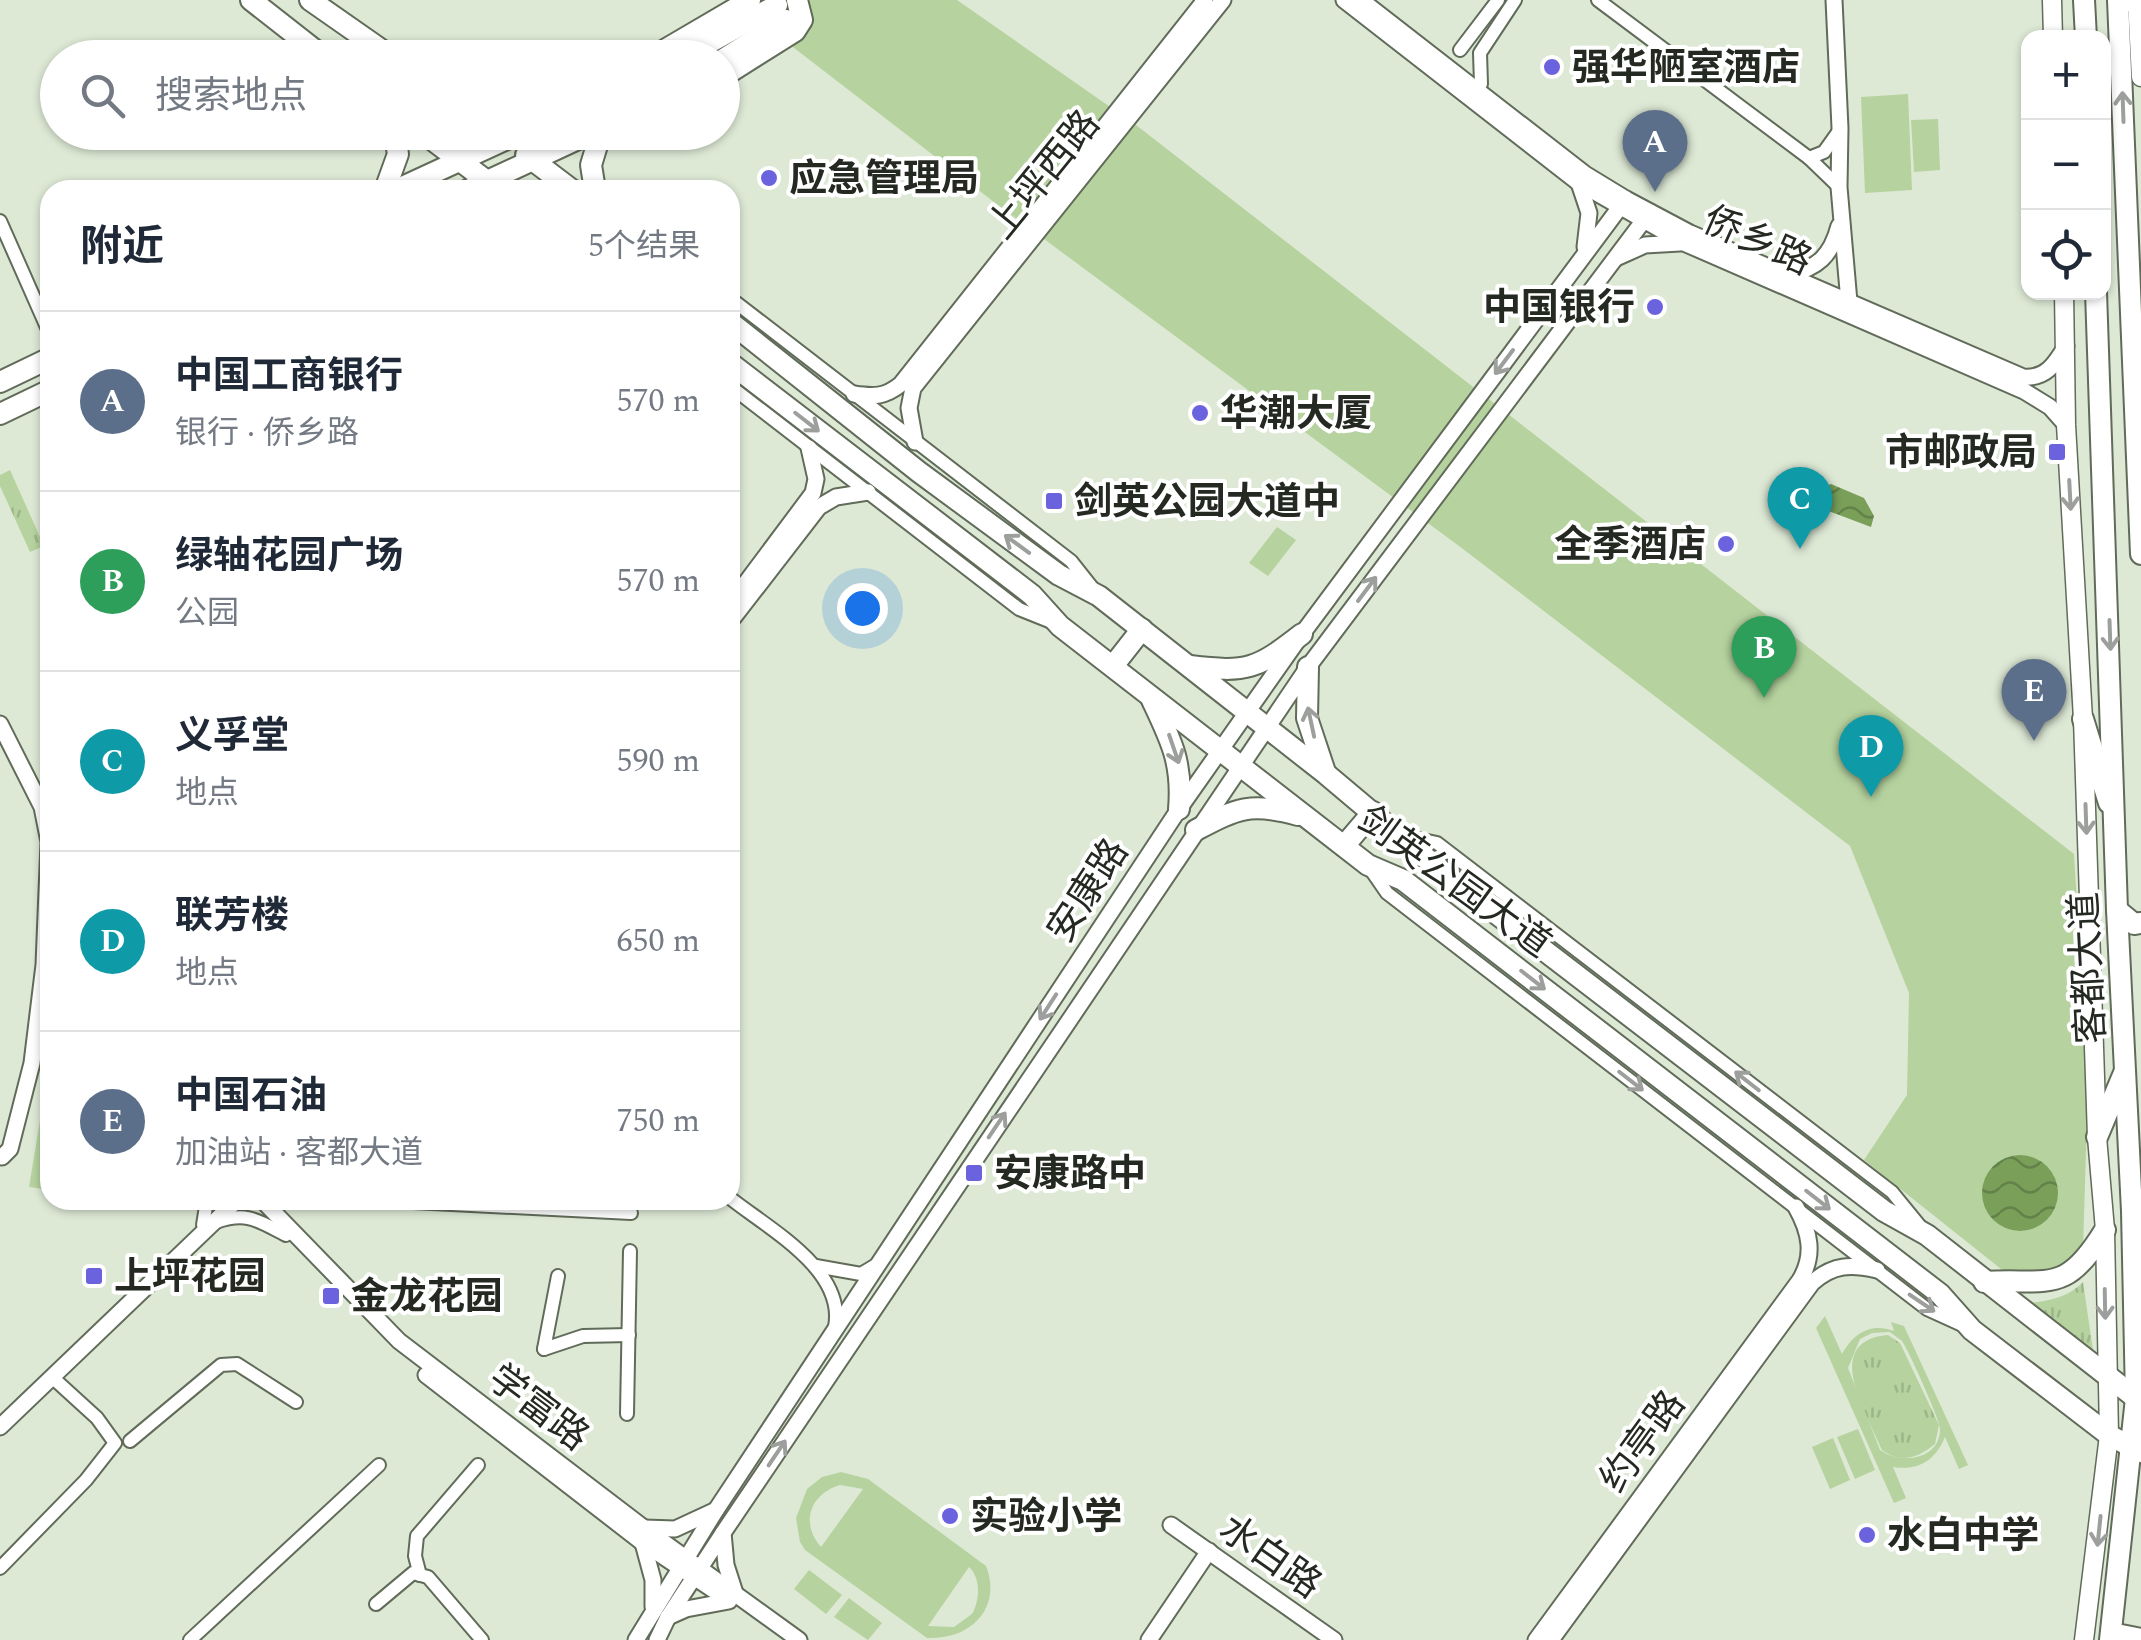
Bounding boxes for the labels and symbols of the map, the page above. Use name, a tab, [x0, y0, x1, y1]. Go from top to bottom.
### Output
place label: 强华陋室酒店	[1572, 40, 1800, 98]
marker: 强华陋室酒店	[1541, 56, 1563, 78]
one-way arrow	[2113, 92, 2132, 124]
street label: 上坪西路	[974, 98, 1115, 253]
pin: A	[1622, 110, 1688, 192]
place label: 应急管理局	[789, 151, 979, 209]
marker: 应急管理局	[758, 167, 780, 189]
street label: 侨乡路	[1693, 192, 1821, 292]
place label: 中国银行	[1483, 280, 1635, 338]
marker: 中国银行	[1644, 296, 1666, 318]
one-way arrow	[1494, 348, 1515, 375]
place label: 华潮大厦	[1220, 386, 1372, 444]
marker: 华潮大厦	[1189, 402, 1211, 424]
one-way arrow	[793, 412, 820, 433]
place label: 市邮政局	[1885, 425, 2037, 483]
marker: 市邮政局	[2046, 441, 2068, 463]
pin: C	[1768, 466, 1832, 549]
place label: 剑英公园大道中	[1074, 474, 1340, 532]
one-way arrow	[2061, 478, 2080, 510]
marker: 剑英公园大道中	[1043, 490, 1065, 512]
place label: 全季酒店	[1554, 517, 1706, 575]
marker: 全季酒店	[1715, 533, 1737, 555]
one-way arrow	[1004, 534, 1031, 555]
one-way arrow	[1356, 576, 1377, 603]
your location	[837, 583, 888, 634]
pin: B	[1732, 616, 1796, 698]
one-way arrow	[2100, 618, 2119, 650]
pin: E	[2002, 658, 2066, 741]
one-way arrow	[1301, 706, 1320, 738]
pin: D	[1838, 714, 1904, 797]
one-way arrow	[1166, 733, 1184, 764]
street label: 剑英公园大道	[1345, 792, 1563, 973]
one-way arrow	[2076, 803, 2095, 835]
street label: 安康路	[1033, 827, 1144, 955]
street label: 客都大道	[2056, 890, 2122, 1045]
one-way arrow	[1519, 969, 1546, 990]
one-way arrow	[1038, 993, 1059, 1021]
one-way arrow	[1618, 1069, 1644, 1091]
one-way arrow	[1734, 1071, 1761, 1092]
one-way arrow	[987, 1111, 1008, 1139]
place label: 安康路中	[994, 1146, 1146, 1204]
marker: 安康路中	[963, 1162, 985, 1184]
one-way arrow	[1804, 1189, 1831, 1210]
place label: 上坪花园	[114, 1249, 266, 1307]
marker: 上坪花园	[83, 1265, 105, 1287]
place label: 金龙花园	[351, 1269, 503, 1327]
marker: 金龙花园	[320, 1285, 342, 1307]
one-way arrow	[2096, 1288, 2115, 1320]
one-way arrow	[1908, 1293, 1936, 1314]
street label: 学富路	[475, 1351, 601, 1466]
street label: 约亭路	[1587, 1379, 1701, 1505]
one-way arrow	[766, 1439, 787, 1467]
place label: 实验小学	[970, 1489, 1122, 1547]
street label: 水白路	[1207, 1501, 1333, 1614]
marker: 实验小学	[939, 1505, 961, 1527]
place label: 水白中学	[1887, 1508, 2039, 1566]
one-way arrow	[2089, 1515, 2108, 1547]
marker: 水白中学	[1856, 1524, 1878, 1546]

